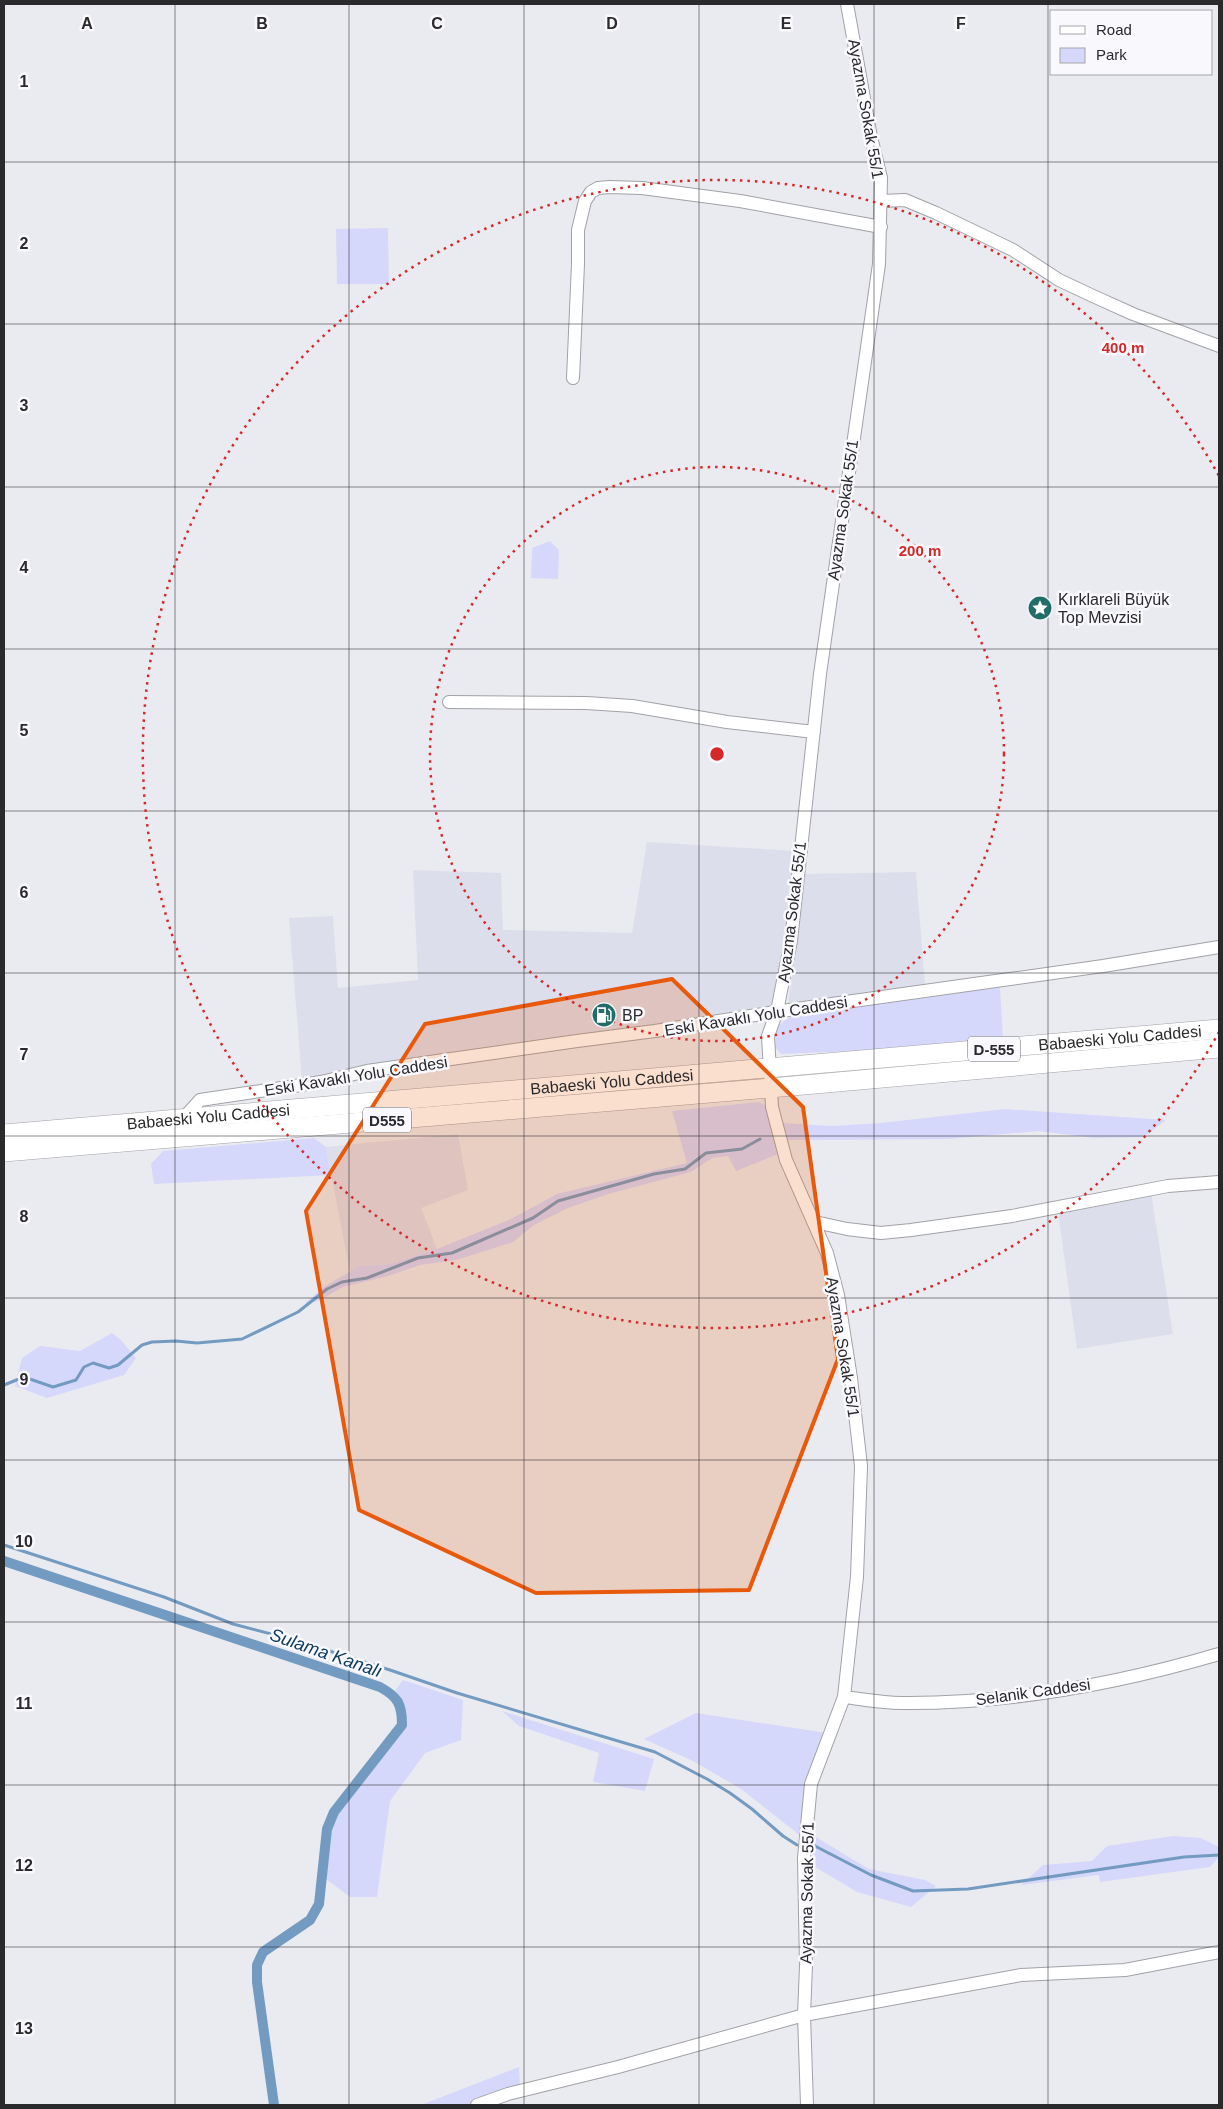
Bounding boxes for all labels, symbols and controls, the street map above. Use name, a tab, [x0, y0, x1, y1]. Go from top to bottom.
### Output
legend	[1050, 10, 1213, 75]
text: A	[81, 15, 93, 32]
text: B	[256, 15, 268, 32]
text: C	[431, 15, 443, 32]
text: D	[606, 15, 618, 32]
text: E	[781, 15, 792, 32]
text: F	[956, 15, 966, 32]
text: Road	[1096, 21, 1132, 38]
street label: Ayazma Sokak 55/1	[845, 38, 887, 180]
text: Park	[1096, 46, 1127, 63]
text: 1	[20, 73, 29, 90]
text: 2	[20, 235, 29, 252]
text: 400 m	[1102, 339, 1144, 356]
text: 3	[20, 397, 29, 414]
street label: Ayazma Sokak 55/1	[825, 438, 861, 581]
text: 200 m	[899, 542, 941, 559]
text: 4	[20, 559, 29, 576]
place label: Kırklareli Büyük Top Mevzisi	[1058, 591, 1170, 626]
place icon: Kırklareli Büyük Top Mevzisi	[1027, 595, 1053, 621]
text: 5	[20, 722, 29, 739]
centre of rings	[708, 745, 726, 763]
street label: Ayazma Sokak 55/1	[775, 840, 809, 984]
text: 6	[20, 884, 29, 901]
street label: Eski Kavaklı Yolu Caddesi	[663, 993, 849, 1039]
fuel station icon: BP	[591, 1002, 617, 1028]
place label: BP	[622, 1007, 643, 1024]
street label: Babaeski Yolu Caddesi	[1038, 1022, 1202, 1053]
road number: D-555	[968, 1036, 1020, 1062]
text: 7	[20, 1046, 29, 1063]
street label: Eski Kavaklı Yolu Caddesi	[263, 1053, 449, 1099]
street label: Babaeski Yolu Caddesi	[529, 1066, 694, 1097]
street label: Babaeski Yolu Caddesi	[126, 1101, 291, 1132]
road number: D555	[363, 1108, 411, 1132]
text: 8	[20, 1208, 29, 1225]
street label: Ayazma Sokak 55/1	[823, 1276, 863, 1419]
text: 9	[20, 1371, 29, 1388]
text: 10	[15, 1533, 33, 1550]
water label: Sulama Kanalı	[267, 1624, 385, 1682]
street label: Selanik Caddesi	[975, 1676, 1091, 1708]
text: 11	[16, 1695, 33, 1712]
street label: Ayazma Sokak 55/1	[797, 1822, 817, 1964]
text: 12	[15, 1857, 33, 1874]
text: 13	[15, 2020, 33, 2037]

